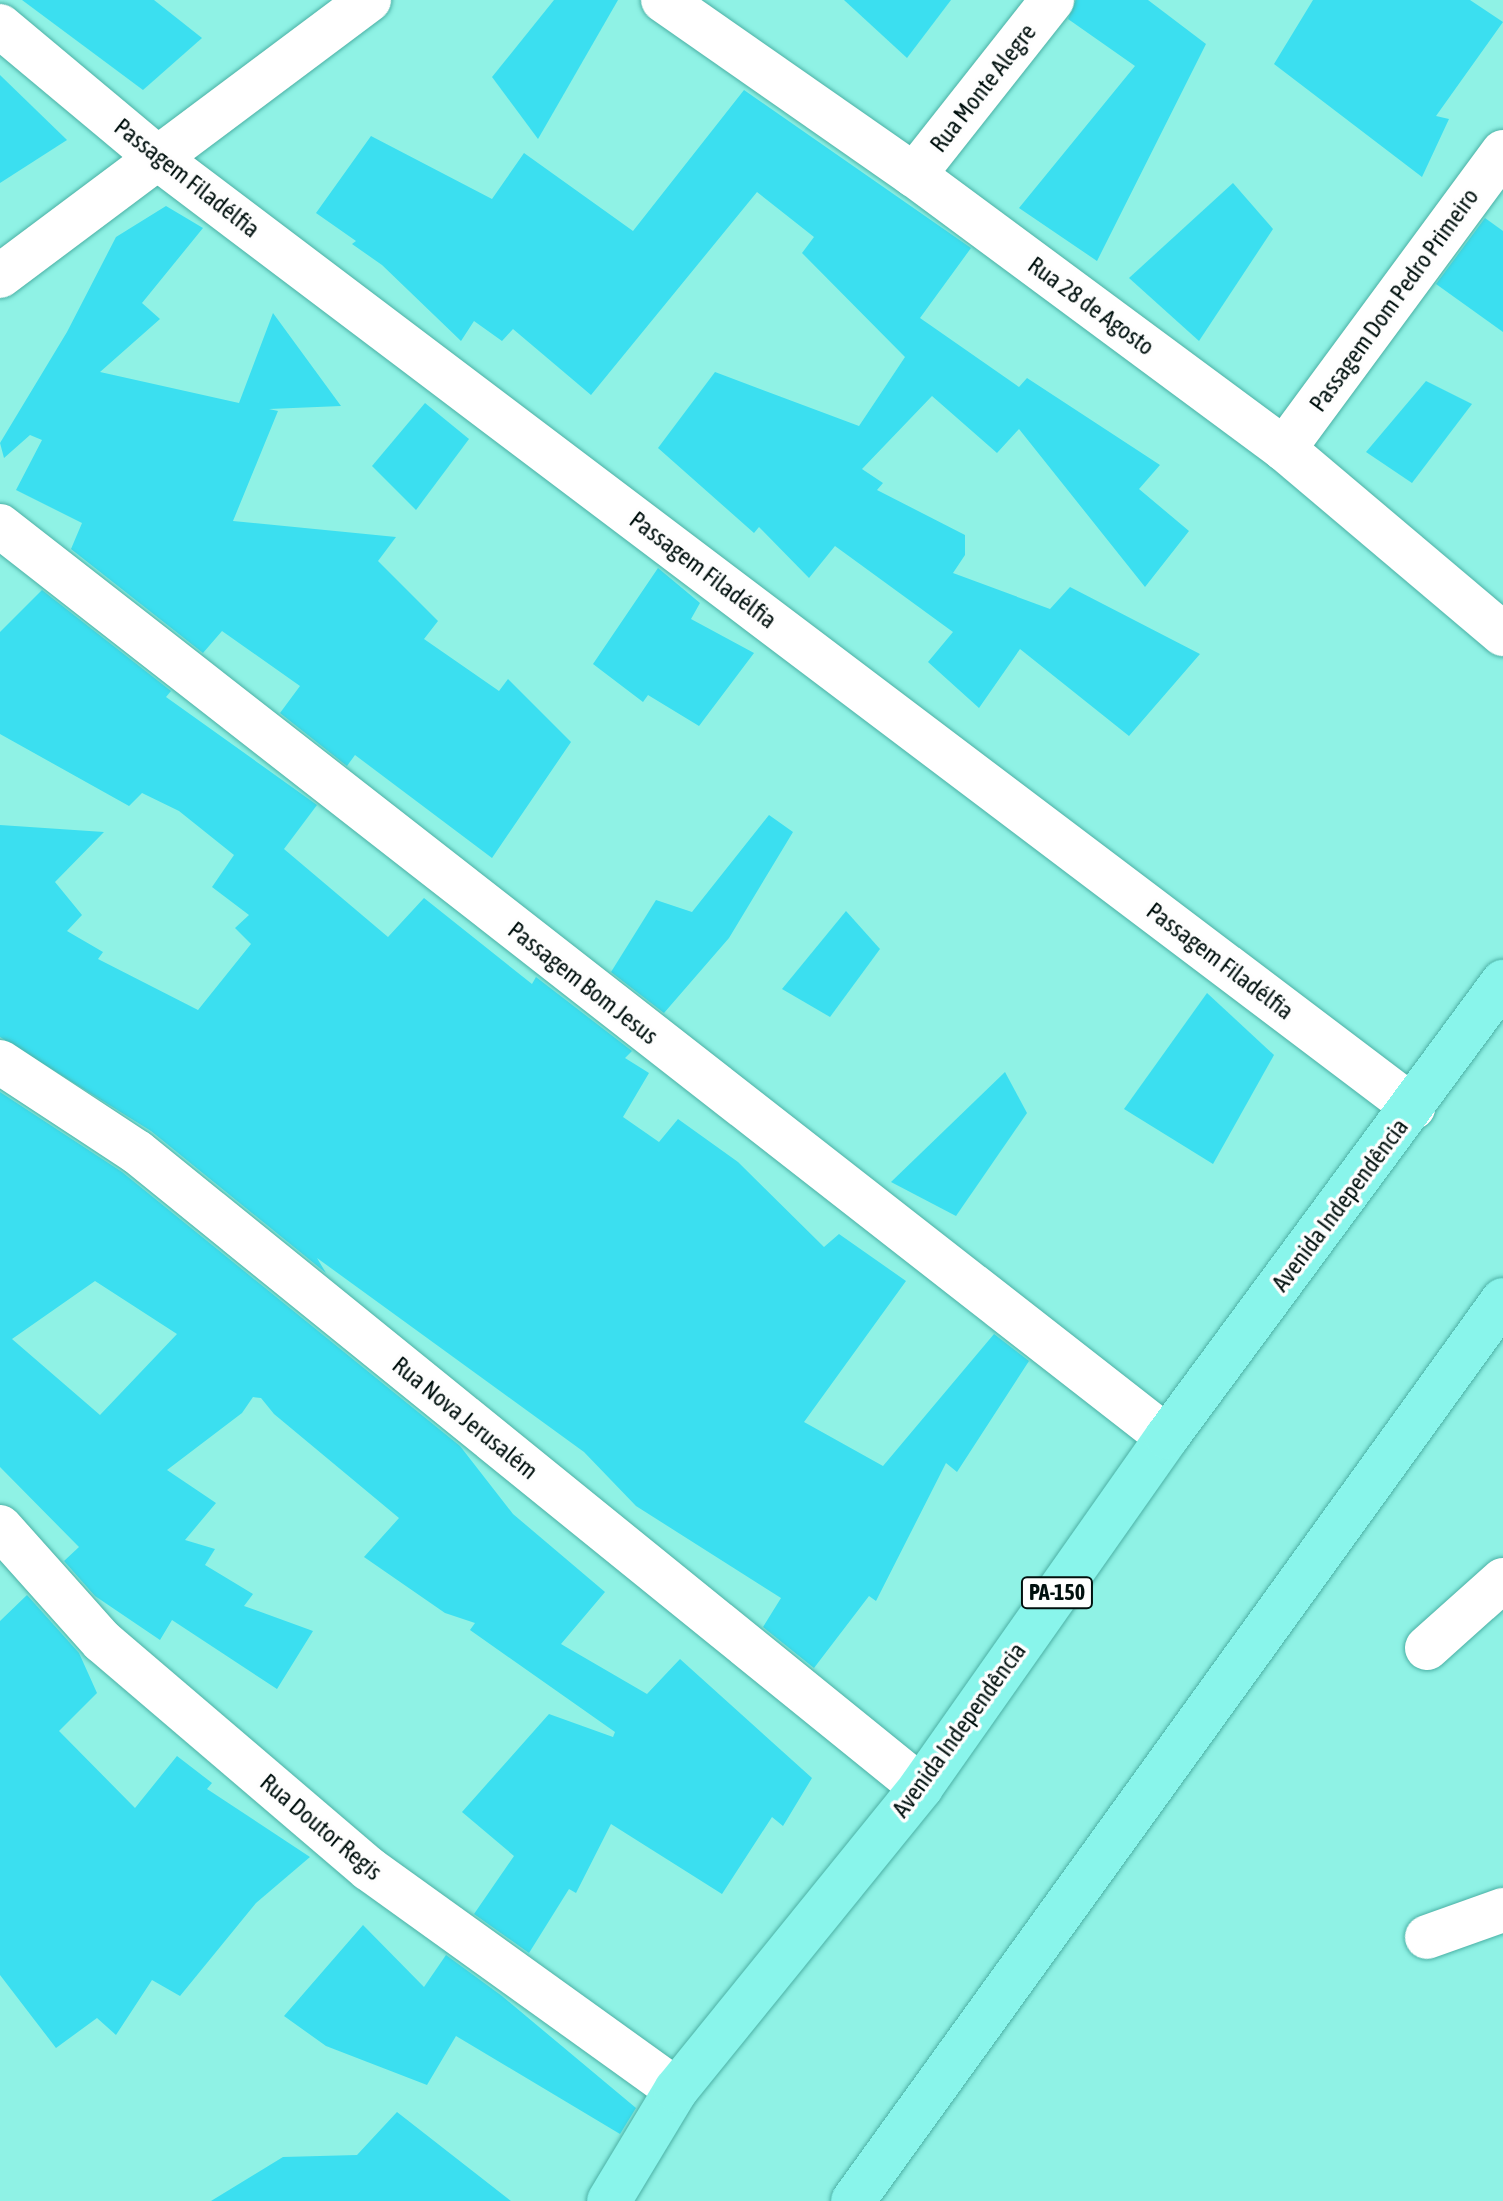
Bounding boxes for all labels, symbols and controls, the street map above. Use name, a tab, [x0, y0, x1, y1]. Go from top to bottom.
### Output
street label: Rua Monte Alegre	[924, 18, 1042, 158]
street label: Passagem Filadélfia	[109, 112, 265, 244]
street label: Passagem Dom Pedro Primeiro	[1303, 183, 1485, 417]
street label: Rua 28 de Agosto	[1022, 251, 1160, 361]
street label: Passagem Filadélfia	[624, 505, 782, 635]
street label: Passagem Filadélfia	[1141, 896, 1299, 1026]
street label: Passagem Bom Jesus	[502, 916, 664, 1050]
street label: Avenida Independência	[1266, 1113, 1414, 1297]
street label: Rua Nova Jerusalém	[387, 1351, 543, 1485]
road number: PA-150	[1019, 1575, 1095, 1611]
street label: Avenida Independência	[886, 1637, 1032, 1823]
street label: Rua Doutor Regis	[254, 1768, 388, 1886]

